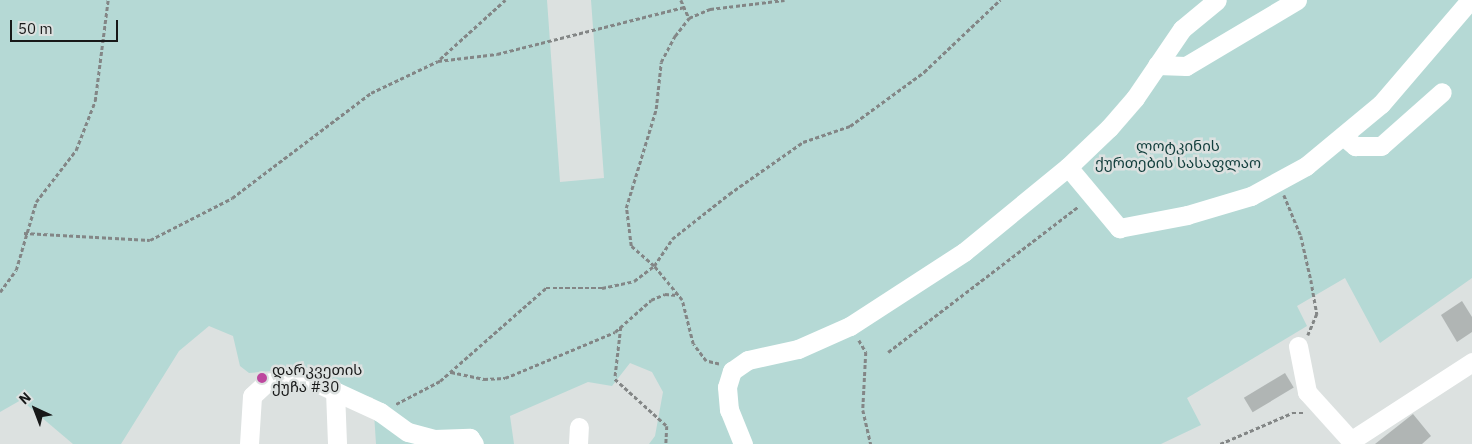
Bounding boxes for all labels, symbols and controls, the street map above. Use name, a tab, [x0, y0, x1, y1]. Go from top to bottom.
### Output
scale bar	[12, 10, 120, 42]
text: 50 m	[18, 19, 53, 38]
park label: ლოტკინის ქურთების სასაფლაო	[1095, 136, 1261, 171]
place label: დარკვეთის ქუჩა #30	[272, 360, 362, 395]
marker: დარკვეთის ქუჩა #30	[256, 372, 268, 384]
north arrow	[10, 384, 60, 434]
text: N	[15, 388, 35, 408]

